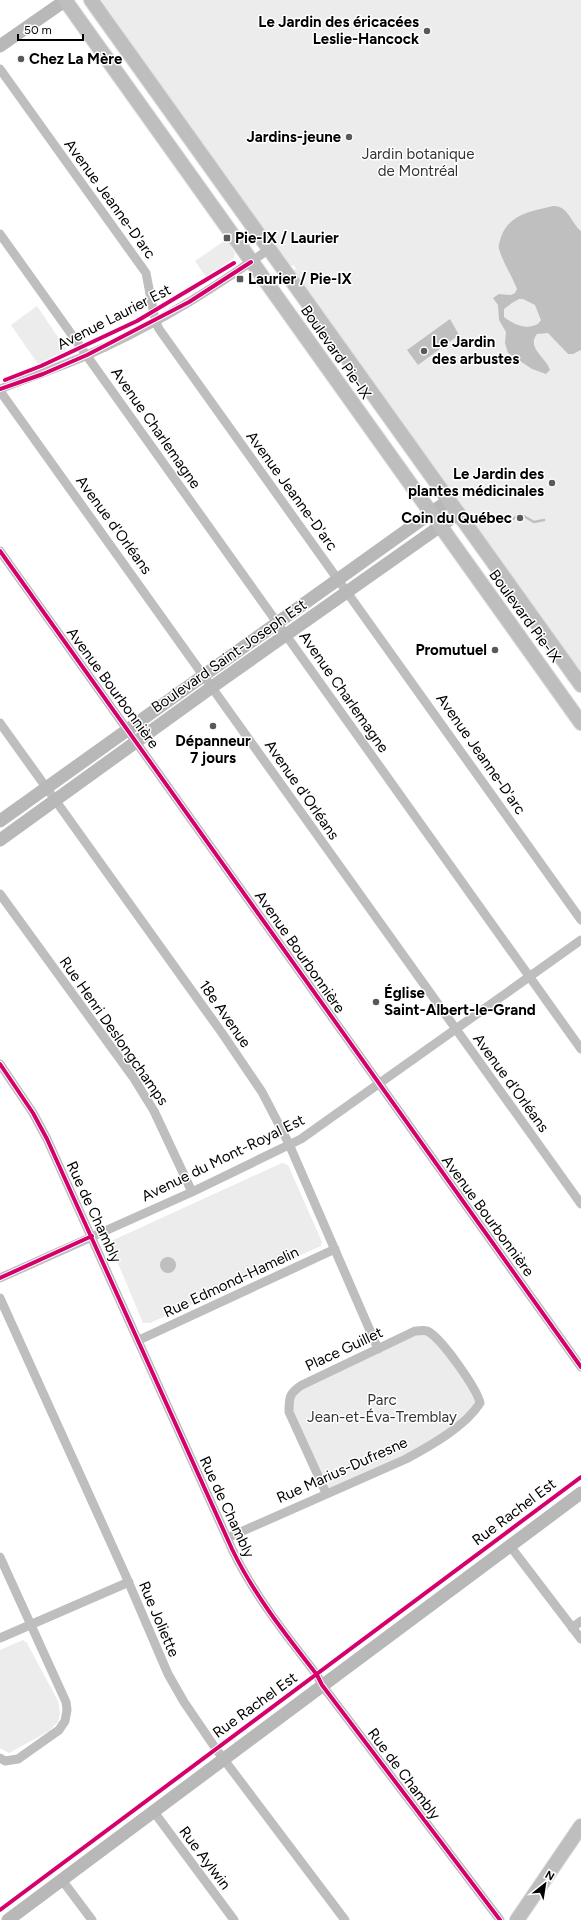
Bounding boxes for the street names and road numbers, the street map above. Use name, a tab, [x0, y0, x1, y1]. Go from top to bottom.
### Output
street label: Avenue Jeanne-D'arc	[61, 136, 159, 262]
street label: Avenue Laurier Est	[54, 280, 174, 353]
street label: Boulevard Pie-IX	[297, 302, 375, 403]
street label: Avenue Charlemagne	[107, 364, 205, 492]
street label: Avenue Jeanne-D'arc	[243, 428, 341, 554]
street label: Avenue d'Orléans	[72, 472, 156, 578]
street label: Boulevard Pie-IX	[485, 566, 565, 667]
street label: Boulevard Saint-Joseph Est	[148, 595, 310, 716]
street label: Avenue Bourbonnière	[63, 624, 163, 752]
street label: Avenue Charlemagne	[295, 628, 393, 756]
street label: Avenue Jeanne-D'arc	[433, 690, 529, 818]
street label: Avenue d'Orléans	[261, 737, 343, 843]
street label: Avenue Bourbonnière	[251, 887, 349, 1017]
street label: Rue Henri Deslongchamps	[56, 953, 172, 1109]
street label: 18e Avenue	[195, 977, 255, 1051]
street label: Avenue d'Orléans	[469, 1030, 553, 1136]
street label: Avenue du Mont-Royal Est	[139, 1111, 308, 1205]
street label: Avenue Bourbonnière	[438, 1152, 538, 1280]
street label: Rue de Chambly	[63, 1158, 125, 1266]
street label: Rue Edmond-Hamelin	[160, 1243, 302, 1321]
street label: Place Guillet	[302, 1323, 386, 1375]
street label: Rue Marius-Dufresne	[274, 1433, 410, 1507]
street label: Rue de Chambly	[196, 1453, 258, 1561]
street label: Rue Rachel Est	[469, 1475, 560, 1549]
street label: Rue Joliette	[135, 1578, 183, 1660]
street label: Rue Rachel Est	[209, 1668, 301, 1742]
street label: Rue de Chambly	[364, 1725, 444, 1823]
street label: Rue Aylwin	[175, 1823, 235, 1893]

